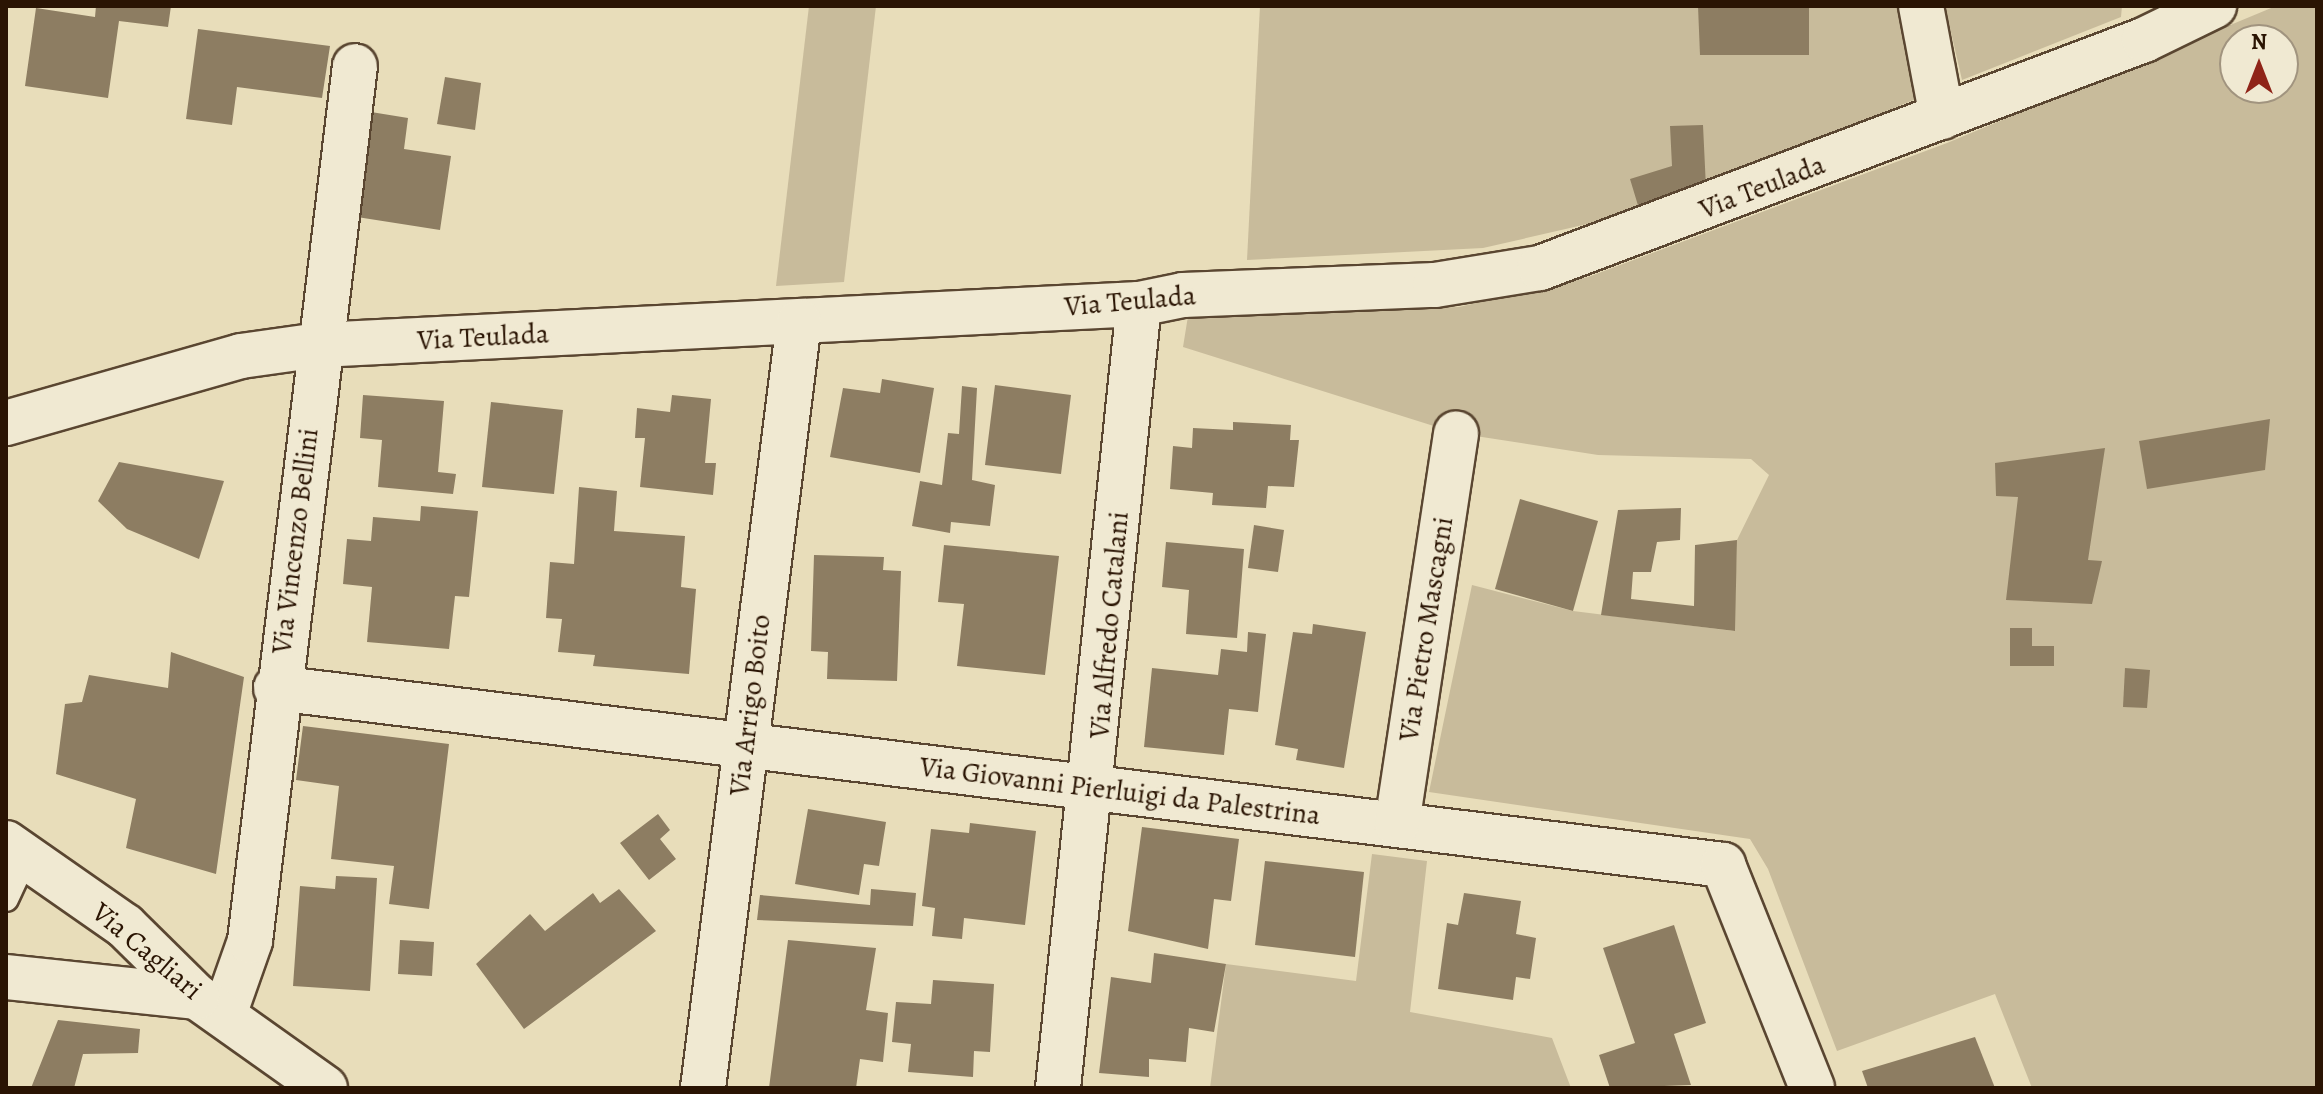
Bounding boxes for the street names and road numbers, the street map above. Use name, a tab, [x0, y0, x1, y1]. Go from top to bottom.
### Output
street label: Via Teulada	[1694, 148, 1830, 226]
street label: Via Teulada	[1063, 279, 1197, 323]
street label: Via Teulada	[416, 317, 550, 357]
street label: Via Vincenzo Bellini	[264, 426, 326, 656]
street label: Via Alfredo Catalani	[1082, 510, 1136, 740]
street label: Via Pietro Mascagni	[1392, 514, 1460, 744]
street label: Via Arrigo Boito	[722, 612, 778, 798]
street label: Via Giovanni Pierluigi da Palestrina	[918, 750, 1322, 832]
street label: Via Cagliari	[85, 895, 209, 1007]

